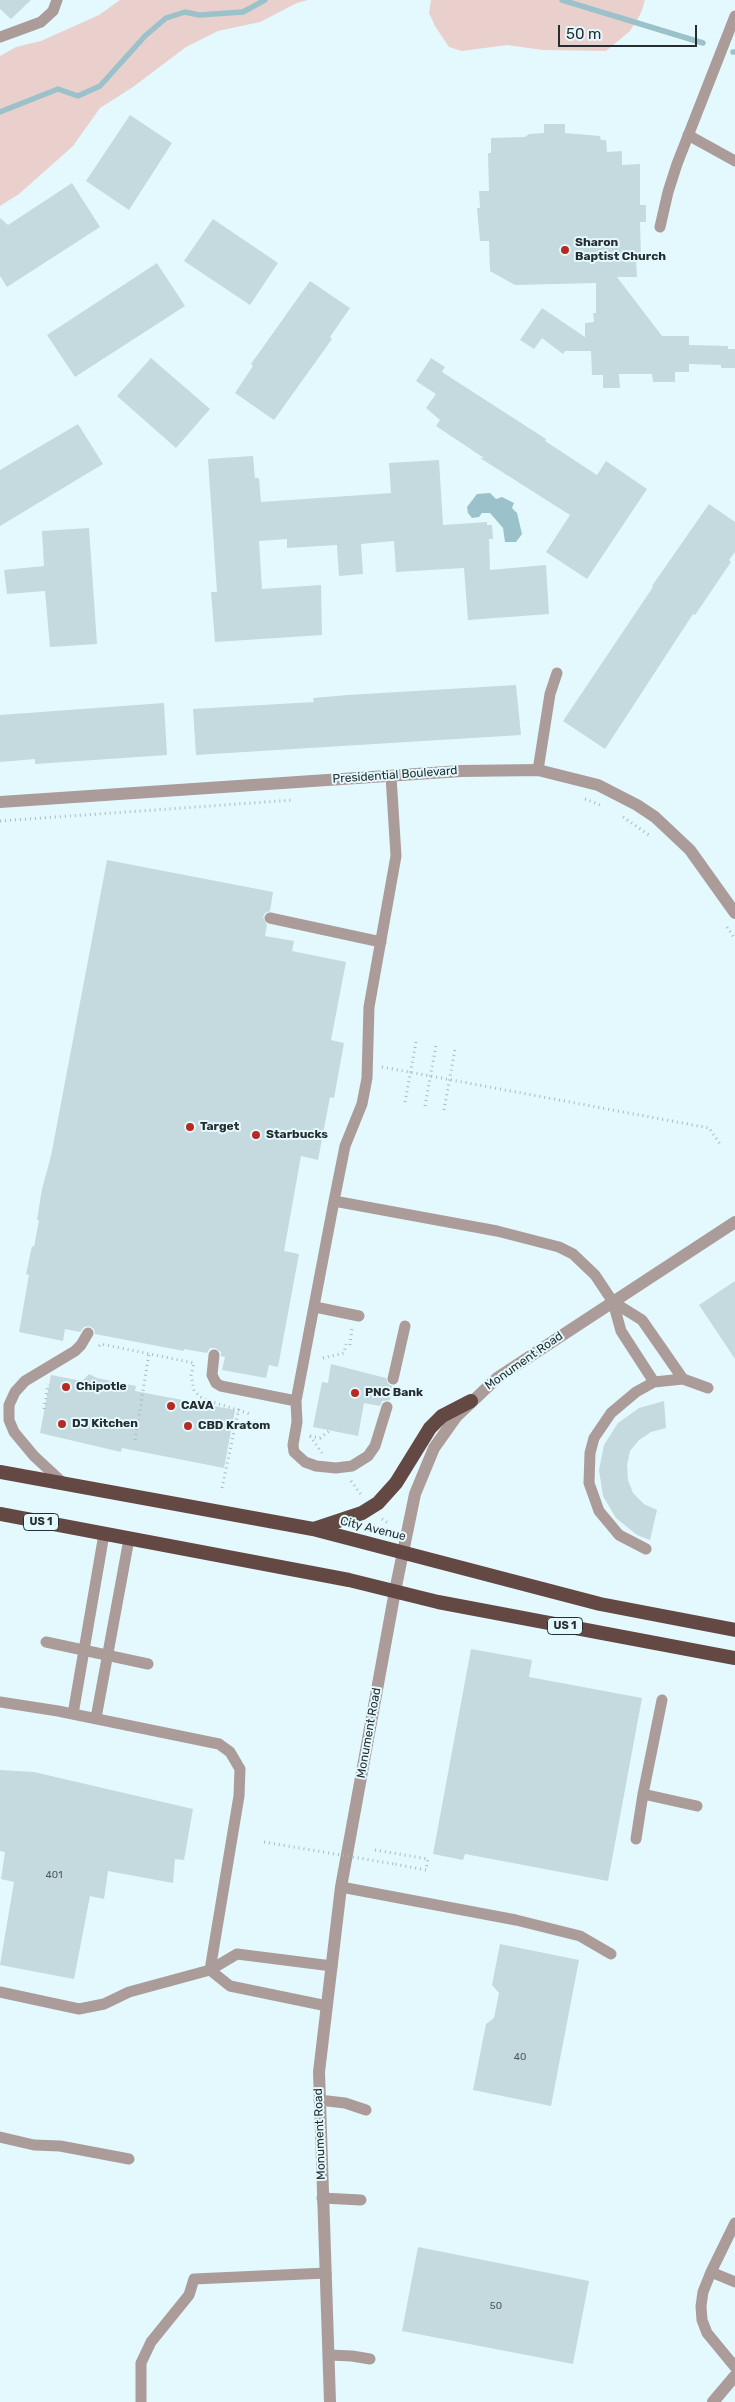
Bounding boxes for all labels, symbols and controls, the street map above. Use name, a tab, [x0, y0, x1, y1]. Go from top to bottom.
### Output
scale bar	[560, 15, 699, 47]
text: 50 m	[566, 25, 601, 43]
place label: Sharon Baptist Church	[575, 236, 666, 264]
marker: Sharon Baptist Church	[559, 244, 571, 256]
street label: Presidential Boulevard	[332, 763, 458, 787]
place label: Target	[200, 1120, 239, 1134]
marker: Target	[184, 1121, 196, 1133]
place label: Starbucks	[266, 1128, 328, 1142]
marker: Starbucks	[250, 1129, 262, 1141]
street label: Monument Road	[482, 1329, 566, 1393]
place label: Chipotle	[76, 1380, 127, 1394]
marker: Chipotle	[60, 1381, 72, 1393]
place label: PNC Bank	[365, 1386, 423, 1400]
marker: PNC Bank	[349, 1387, 361, 1399]
place label: CAVA	[181, 1399, 213, 1413]
marker: CAVA	[165, 1400, 177, 1412]
place label: DJ Kitchen	[72, 1417, 138, 1431]
marker: DJ Kitchen	[56, 1418, 68, 1430]
place label: CBD Kratom	[198, 1419, 270, 1433]
marker: CBD Kratom	[182, 1420, 194, 1432]
road number: US 1	[23, 1514, 58, 1530]
street label: City Avenue	[339, 1514, 407, 1544]
road number: US 1	[548, 1618, 582, 1634]
street label: Monument Road	[354, 1687, 384, 1779]
house number: 401	[46, 1869, 62, 1881]
house number: 40	[514, 2051, 526, 2063]
street label: Monument Road	[311, 2088, 329, 2180]
house number: 50	[490, 2300, 502, 2312]

